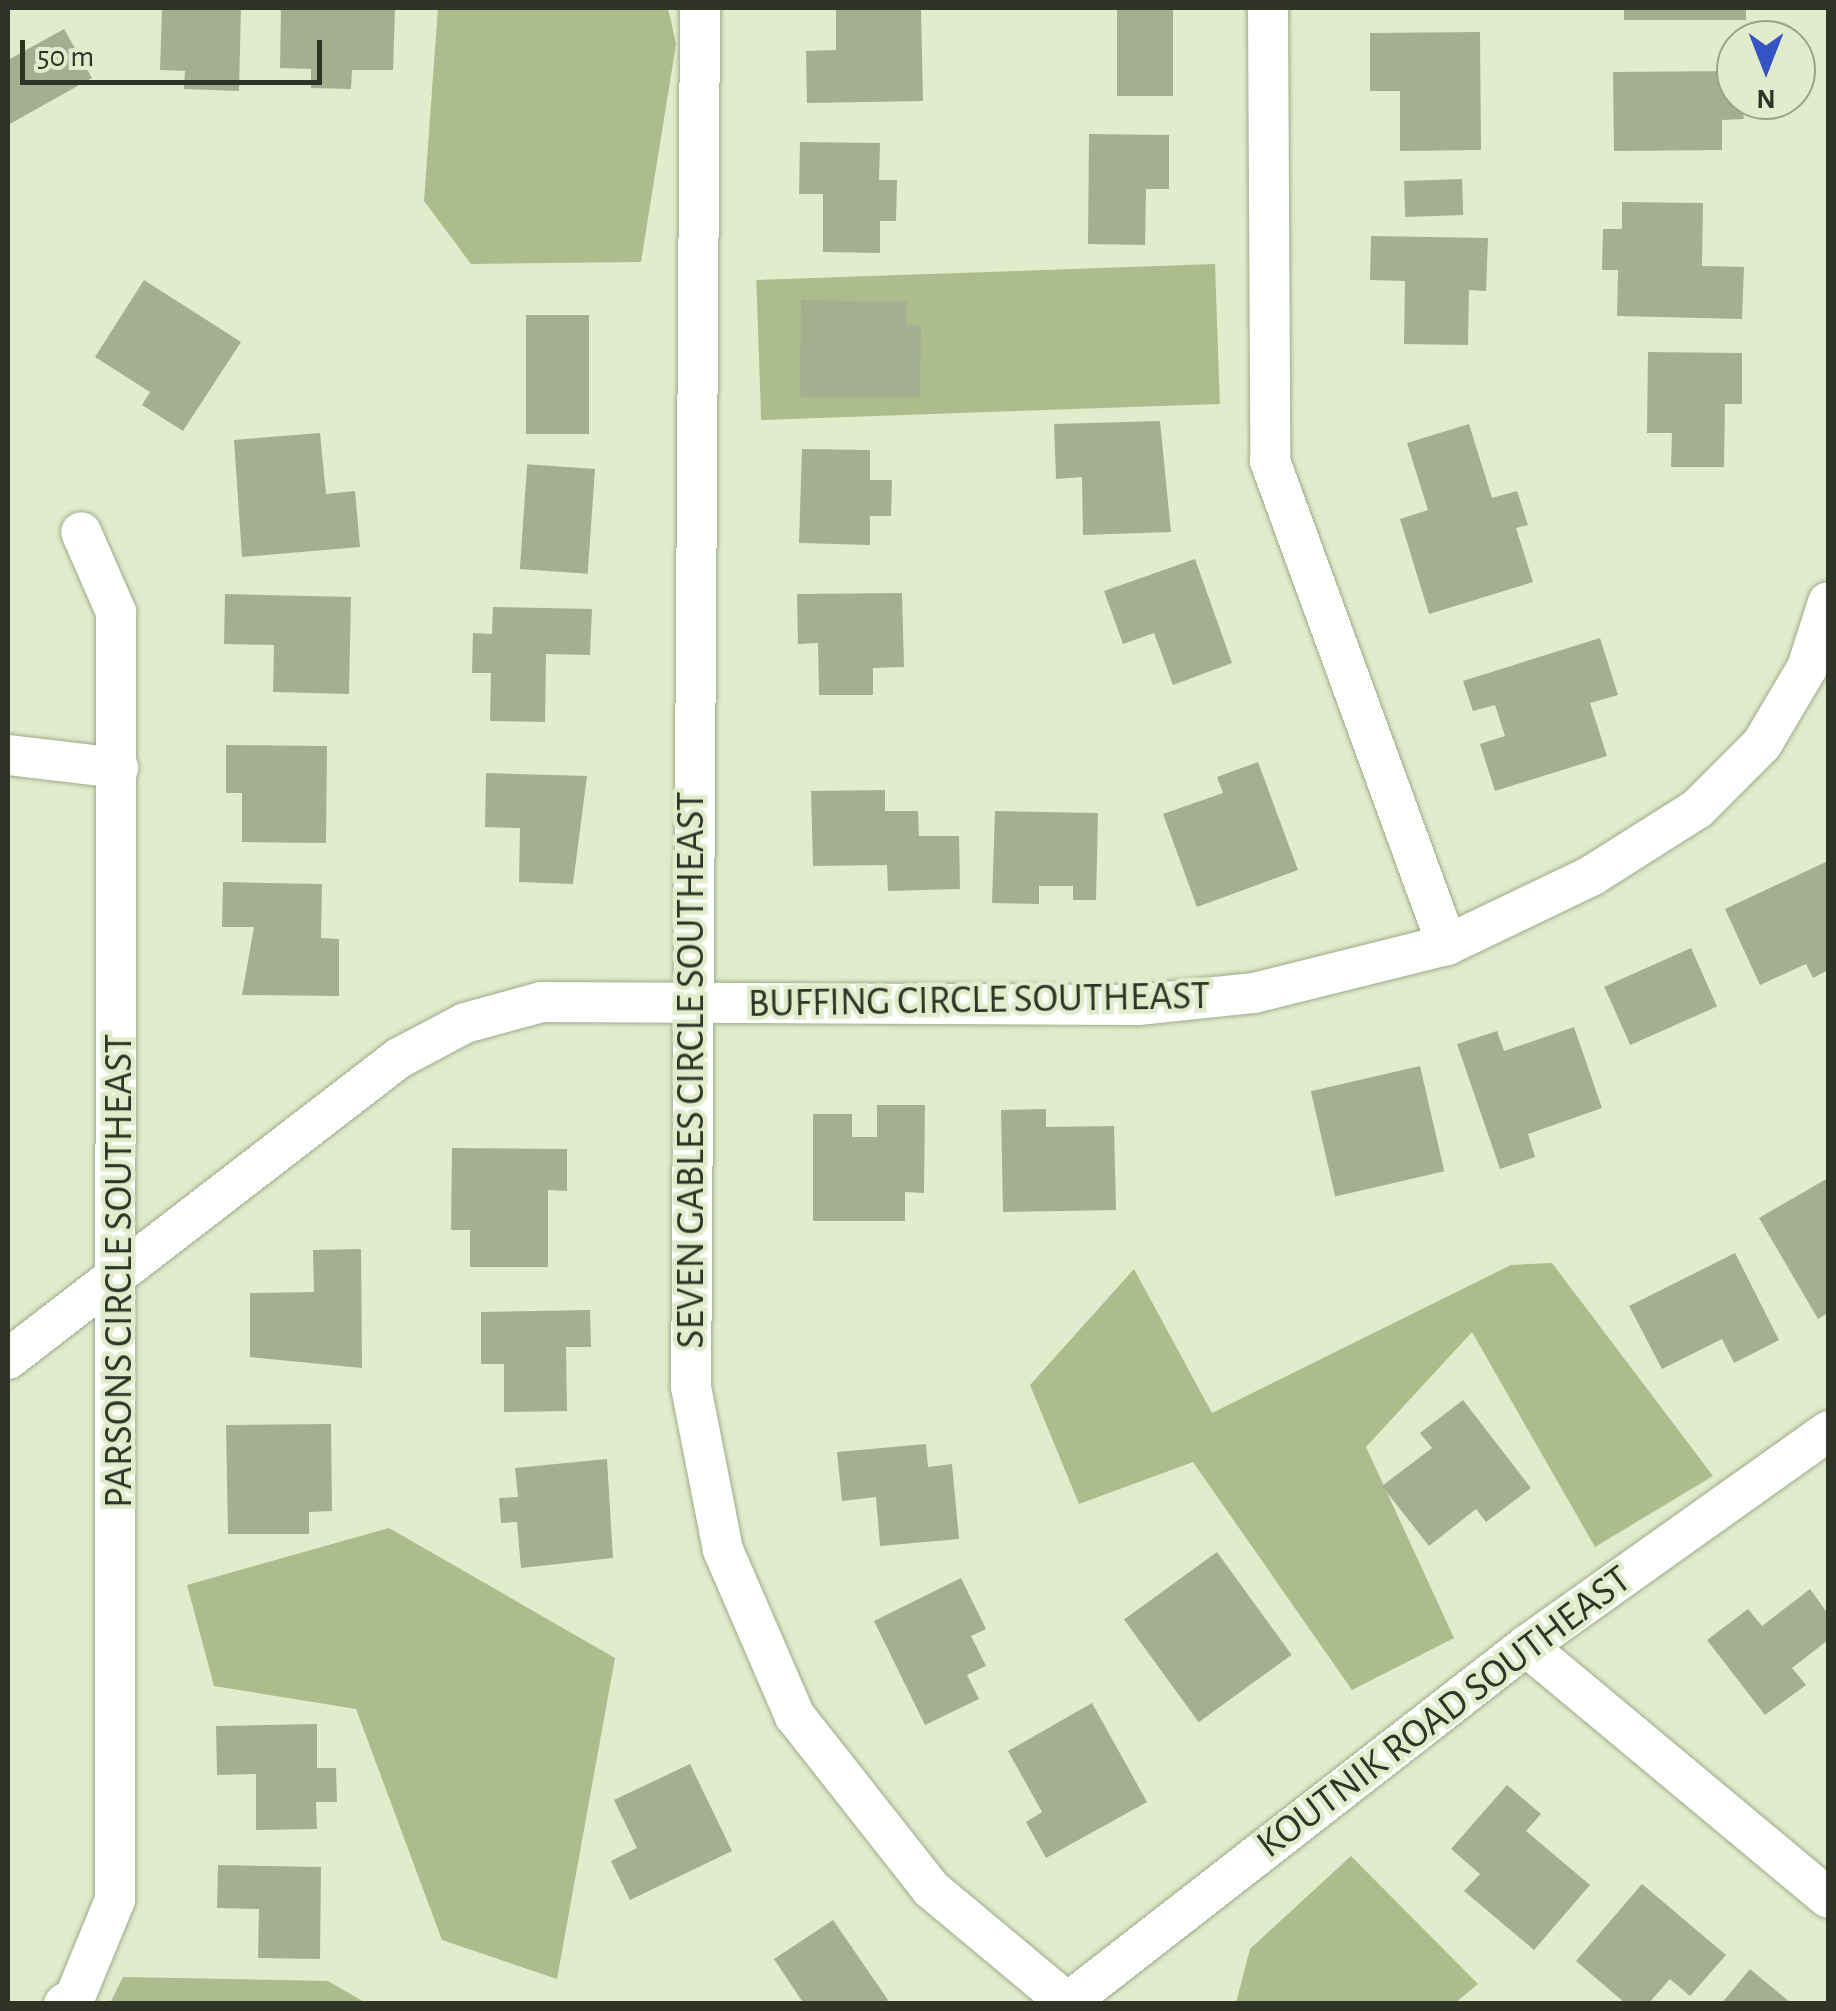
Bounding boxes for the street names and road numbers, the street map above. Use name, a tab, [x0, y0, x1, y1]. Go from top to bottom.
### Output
street label: SEVEN GABLES CIRCLE SOUTHEAST	[667, 791, 715, 1349]
street label: BUFFING CIRCLE SOUTHEAST	[747, 972, 1211, 1028]
street label: PARSONS CIRCLE SOUTHEAST	[95, 1034, 143, 1508]
street label: KOUTNIK ROAD SOUTHEAST	[1247, 1556, 1641, 1868]

